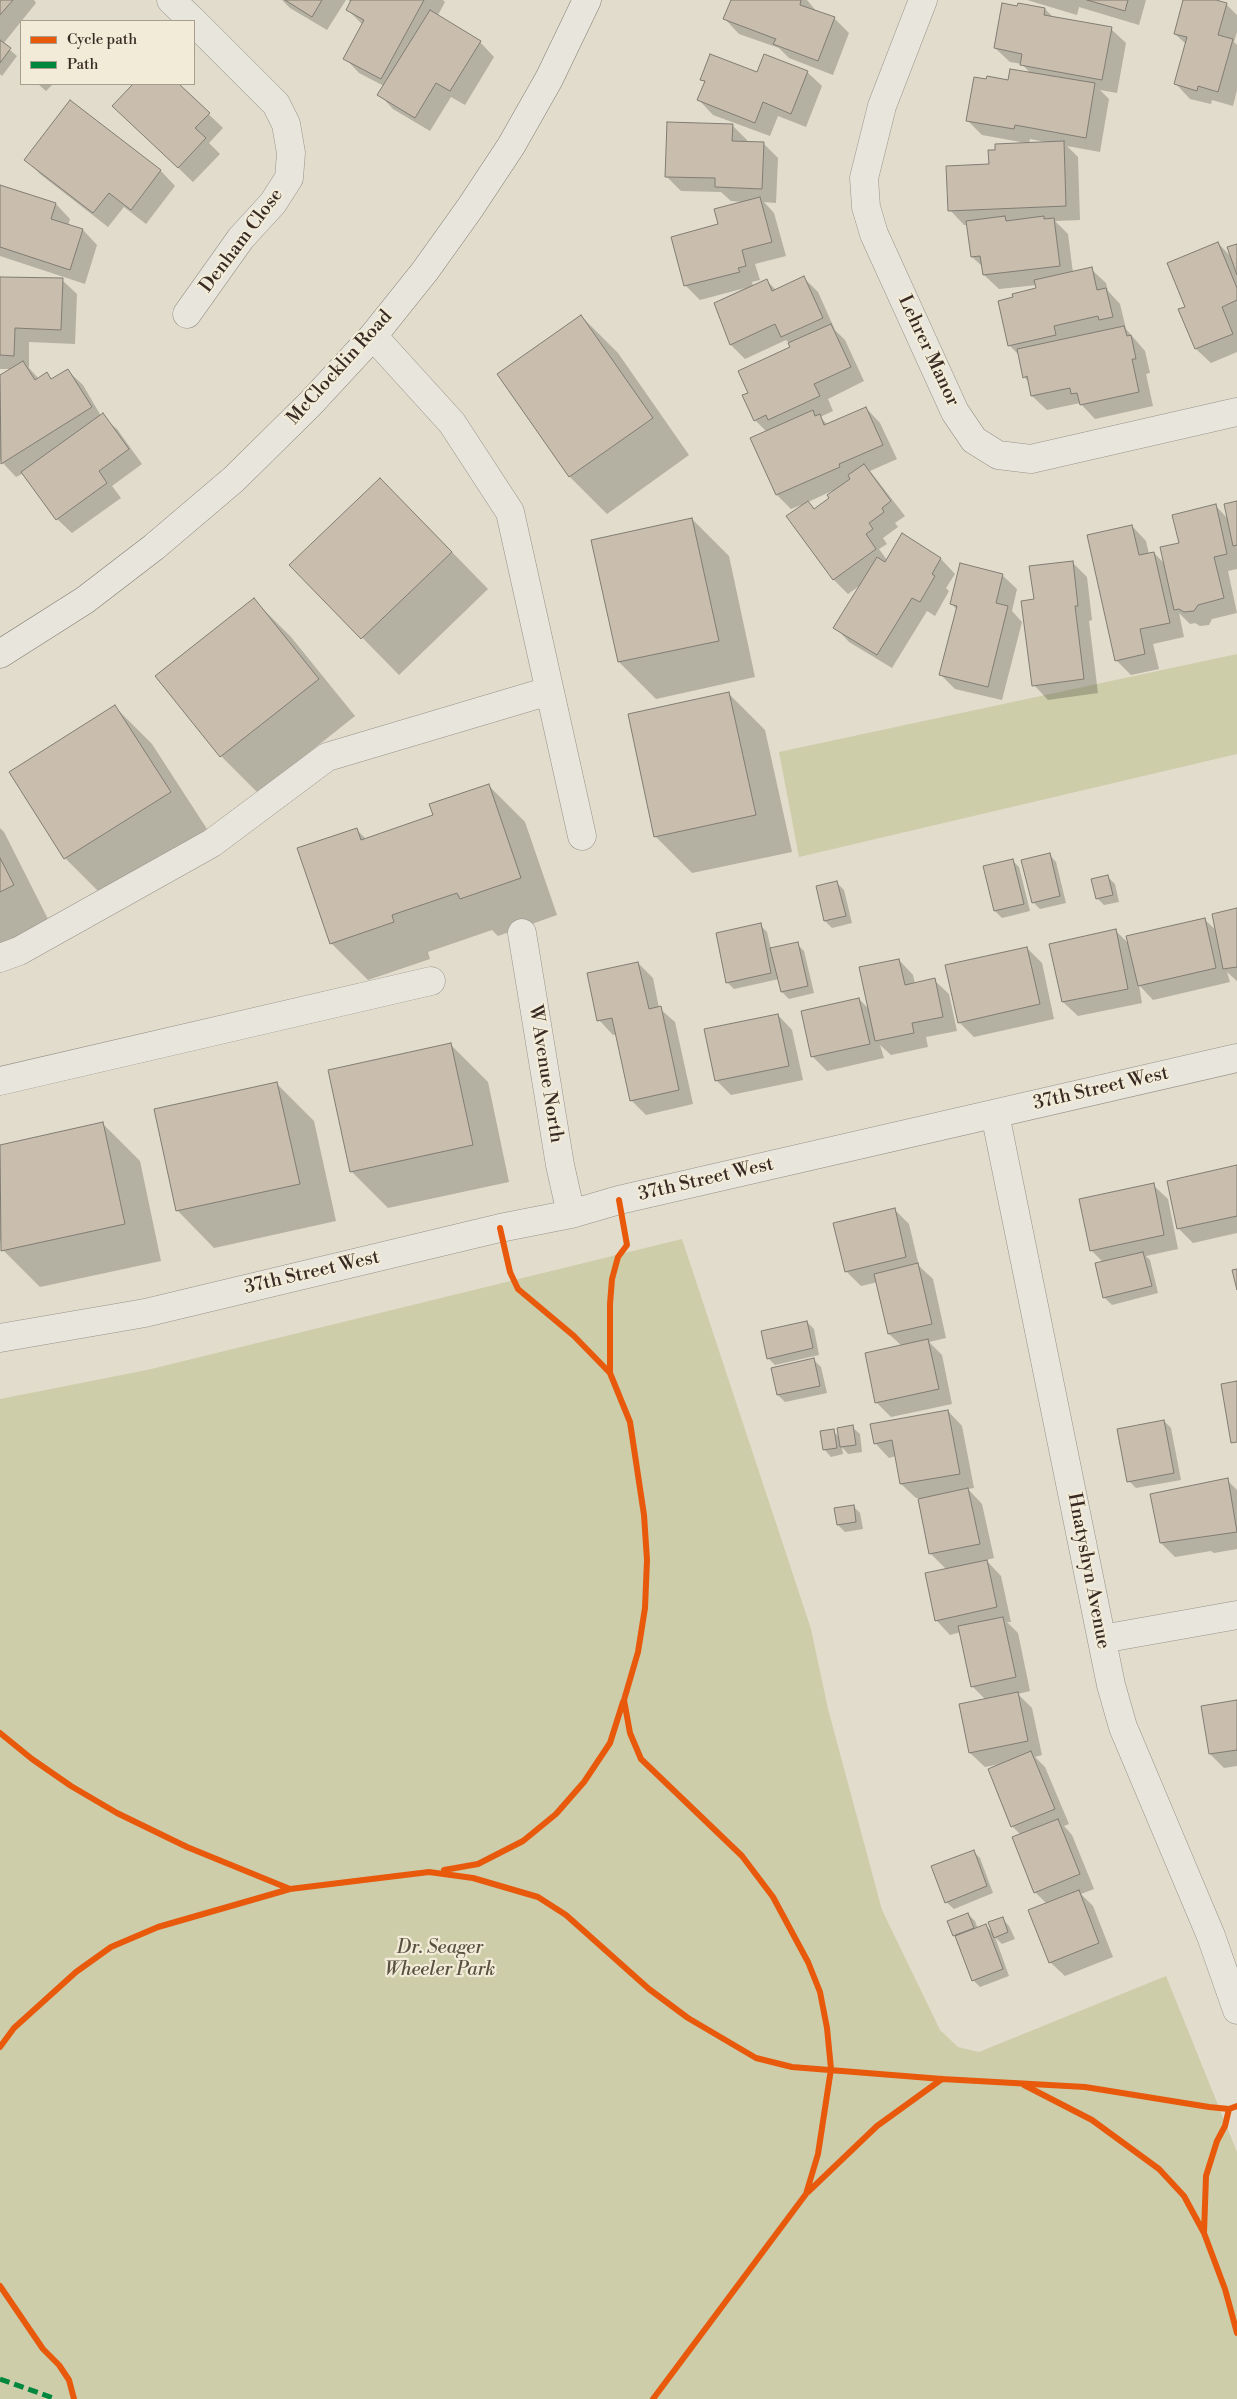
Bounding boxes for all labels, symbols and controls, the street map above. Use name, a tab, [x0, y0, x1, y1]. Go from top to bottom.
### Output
legend	[20, 20, 195, 85]
text: Cycle path	[67, 30, 137, 49]
text: Path	[67, 55, 99, 74]
street label: Denham Close	[195, 184, 289, 298]
street label: Lehrer Manor	[892, 292, 964, 410]
street label: McClocklin Road	[283, 306, 397, 430]
street label: W Avenue North	[523, 1003, 567, 1145]
street label: 37th Street West	[1031, 1062, 1171, 1116]
street label: 37th Street West	[636, 1153, 776, 1207]
street label: 37th Street West	[242, 1246, 382, 1300]
street label: Hnatyshyn Avenue	[1062, 1491, 1114, 1651]
park label: Dr. Seager Wheeler Park	[385, 1937, 495, 1981]

